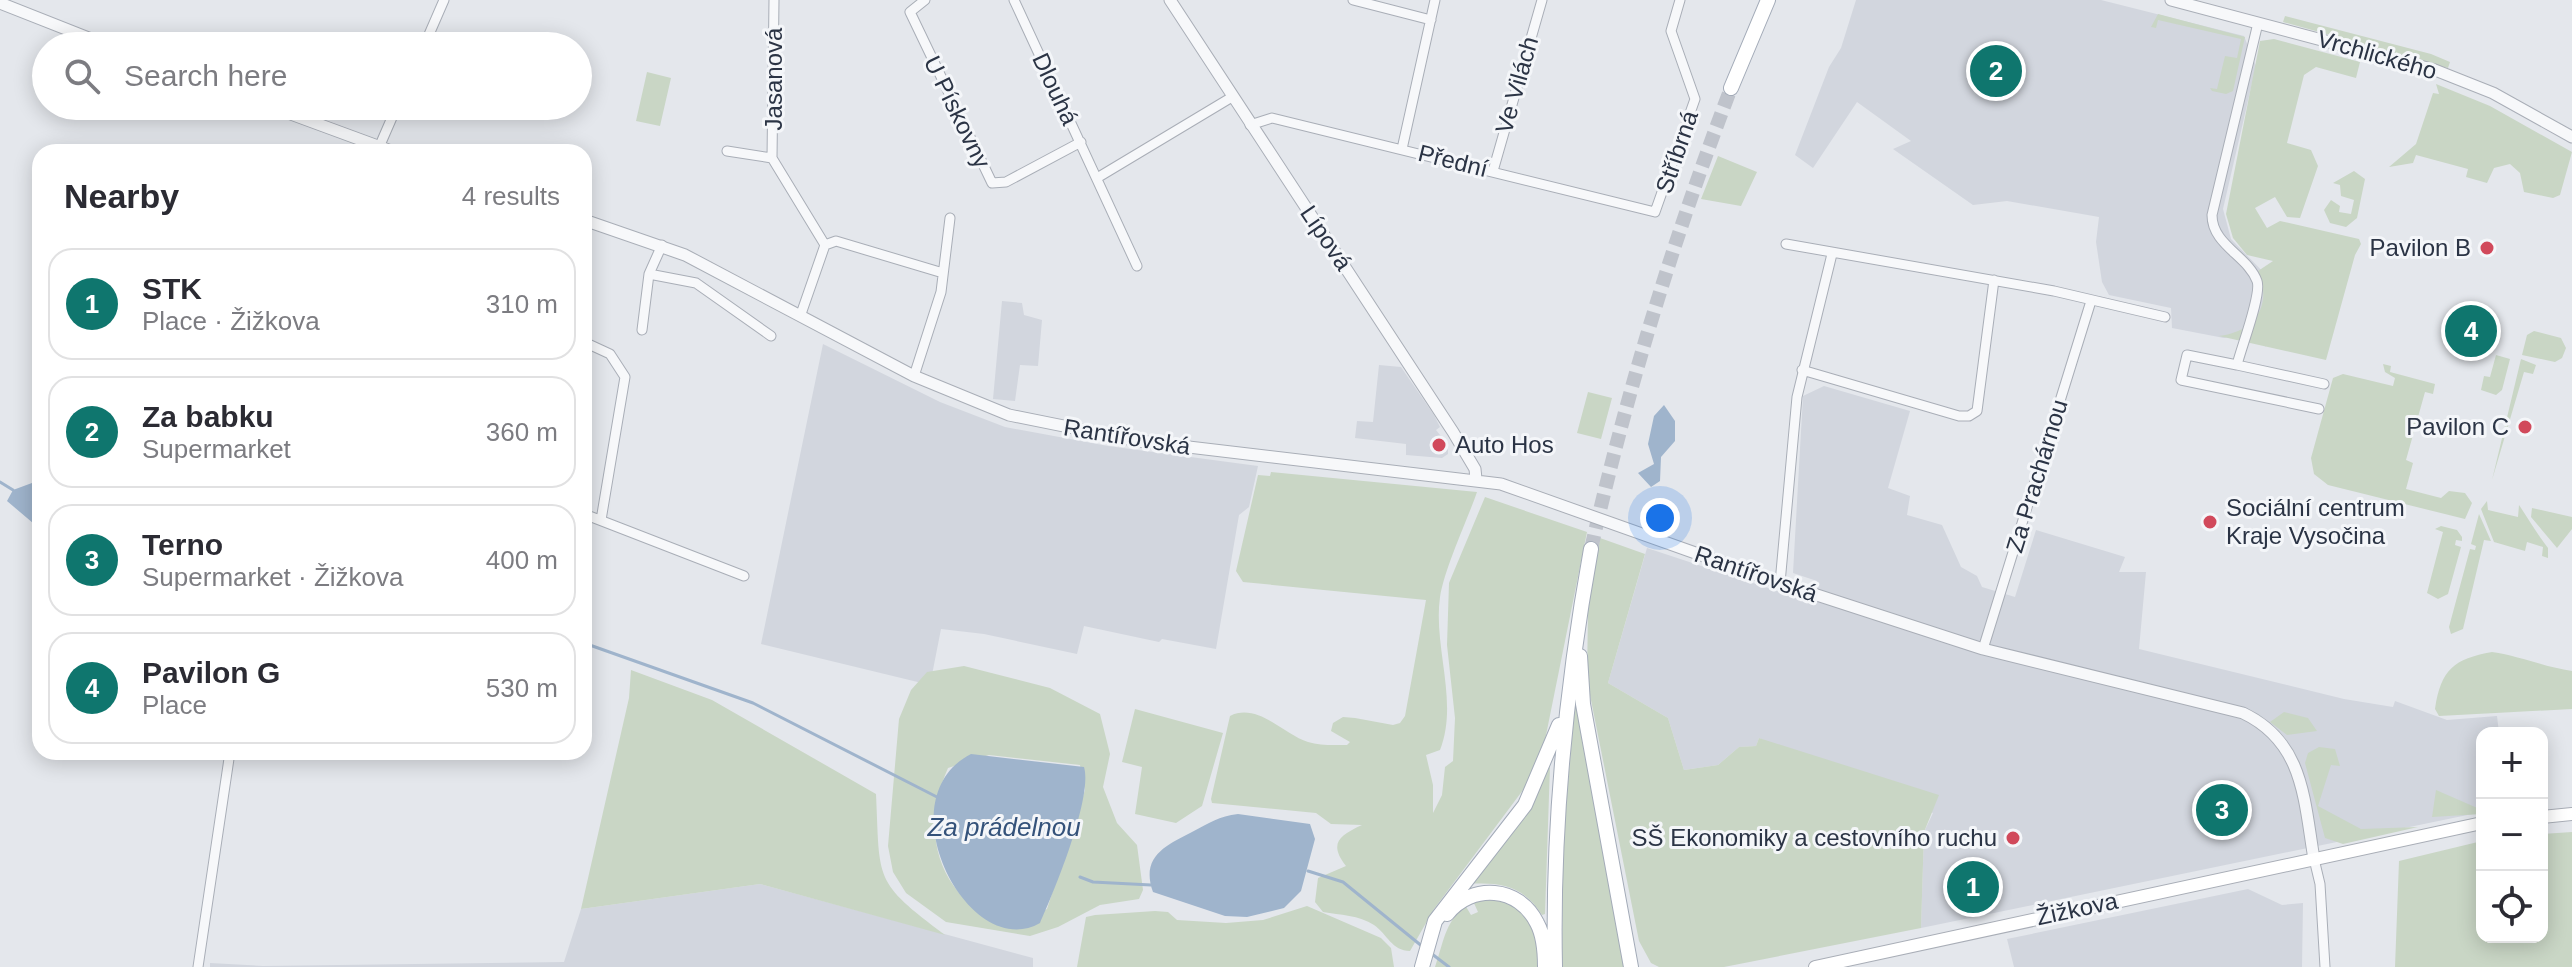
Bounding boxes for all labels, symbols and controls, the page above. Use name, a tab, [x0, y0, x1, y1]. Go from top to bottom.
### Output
street label: Vrchlického	[2314, 25, 2440, 84]
street label: Jasanová	[760, 27, 787, 130]
search box	[32, 32, 592, 120]
street label: Ve Vilách	[1490, 33, 1543, 136]
pin: 2	[1970, 41, 2022, 101]
street label: Dlouhá	[1027, 49, 1084, 130]
street label: U Pískovny	[919, 51, 996, 172]
icon: search	[60, 54, 104, 98]
text: Search here	[124, 59, 287, 92]
street label: Stříbrná	[1650, 106, 1703, 197]
street label: Přední	[1416, 139, 1491, 182]
text: Nearby	[64, 177, 179, 215]
text: 4 results	[462, 181, 560, 211]
street label: Lípová	[1295, 200, 1358, 276]
place label: Pavilon B	[2370, 234, 2471, 261]
marker: Pavilon B	[2478, 239, 2496, 257]
text: STK	[142, 272, 202, 305]
text: 1	[85, 289, 99, 319]
text: 310 m	[486, 289, 558, 319]
pin: 4	[2445, 301, 2497, 361]
text: Place · Žižkova	[142, 306, 320, 336]
street label: Za Prachárnou	[2000, 396, 2073, 556]
text: Za babku	[142, 400, 274, 433]
street label: Rantířovská	[1062, 413, 1193, 460]
place label: Pavilon C	[2406, 413, 2509, 440]
text: 2	[85, 417, 99, 447]
text: 360 m	[486, 417, 558, 447]
marker: Pavilon C	[2516, 418, 2534, 436]
place label: Auto Hos	[1455, 431, 1554, 458]
text: Supermarket	[142, 434, 291, 464]
marker: Auto Hos	[1430, 436, 1448, 454]
place label: Sociální centrum Kraje Vysočina	[2226, 494, 2405, 549]
your location	[1640, 498, 1680, 538]
marker: Sociální centrum Kraje Vysočina	[2201, 513, 2219, 531]
text: Terno	[142, 528, 223, 561]
street label: Rantířovská	[1691, 540, 1822, 607]
text: 3	[85, 545, 99, 575]
text: 400 m	[486, 545, 558, 575]
text: Supermarket · Žižkova	[142, 562, 404, 592]
text: Pavilon G	[142, 656, 280, 689]
text: 4	[85, 673, 99, 703]
text: 530 m	[486, 673, 558, 703]
text: Place	[142, 690, 207, 720]
map controls	[2476, 727, 2548, 943]
button: +	[2476, 727, 2548, 799]
pin: 3	[2196, 780, 2248, 840]
button: −	[2476, 799, 2548, 871]
water label: Za prádelnou	[926, 812, 1081, 842]
place label: SŠ Ekonomiky a cestovního ruchu	[1631, 824, 1997, 851]
marker: SŠ Ekonomiky a cestovního ruchu	[2004, 829, 2022, 847]
pin: 1	[1947, 857, 1999, 917]
button: locate	[2476, 871, 2548, 943]
street label: Žižkova	[2034, 887, 2121, 930]

